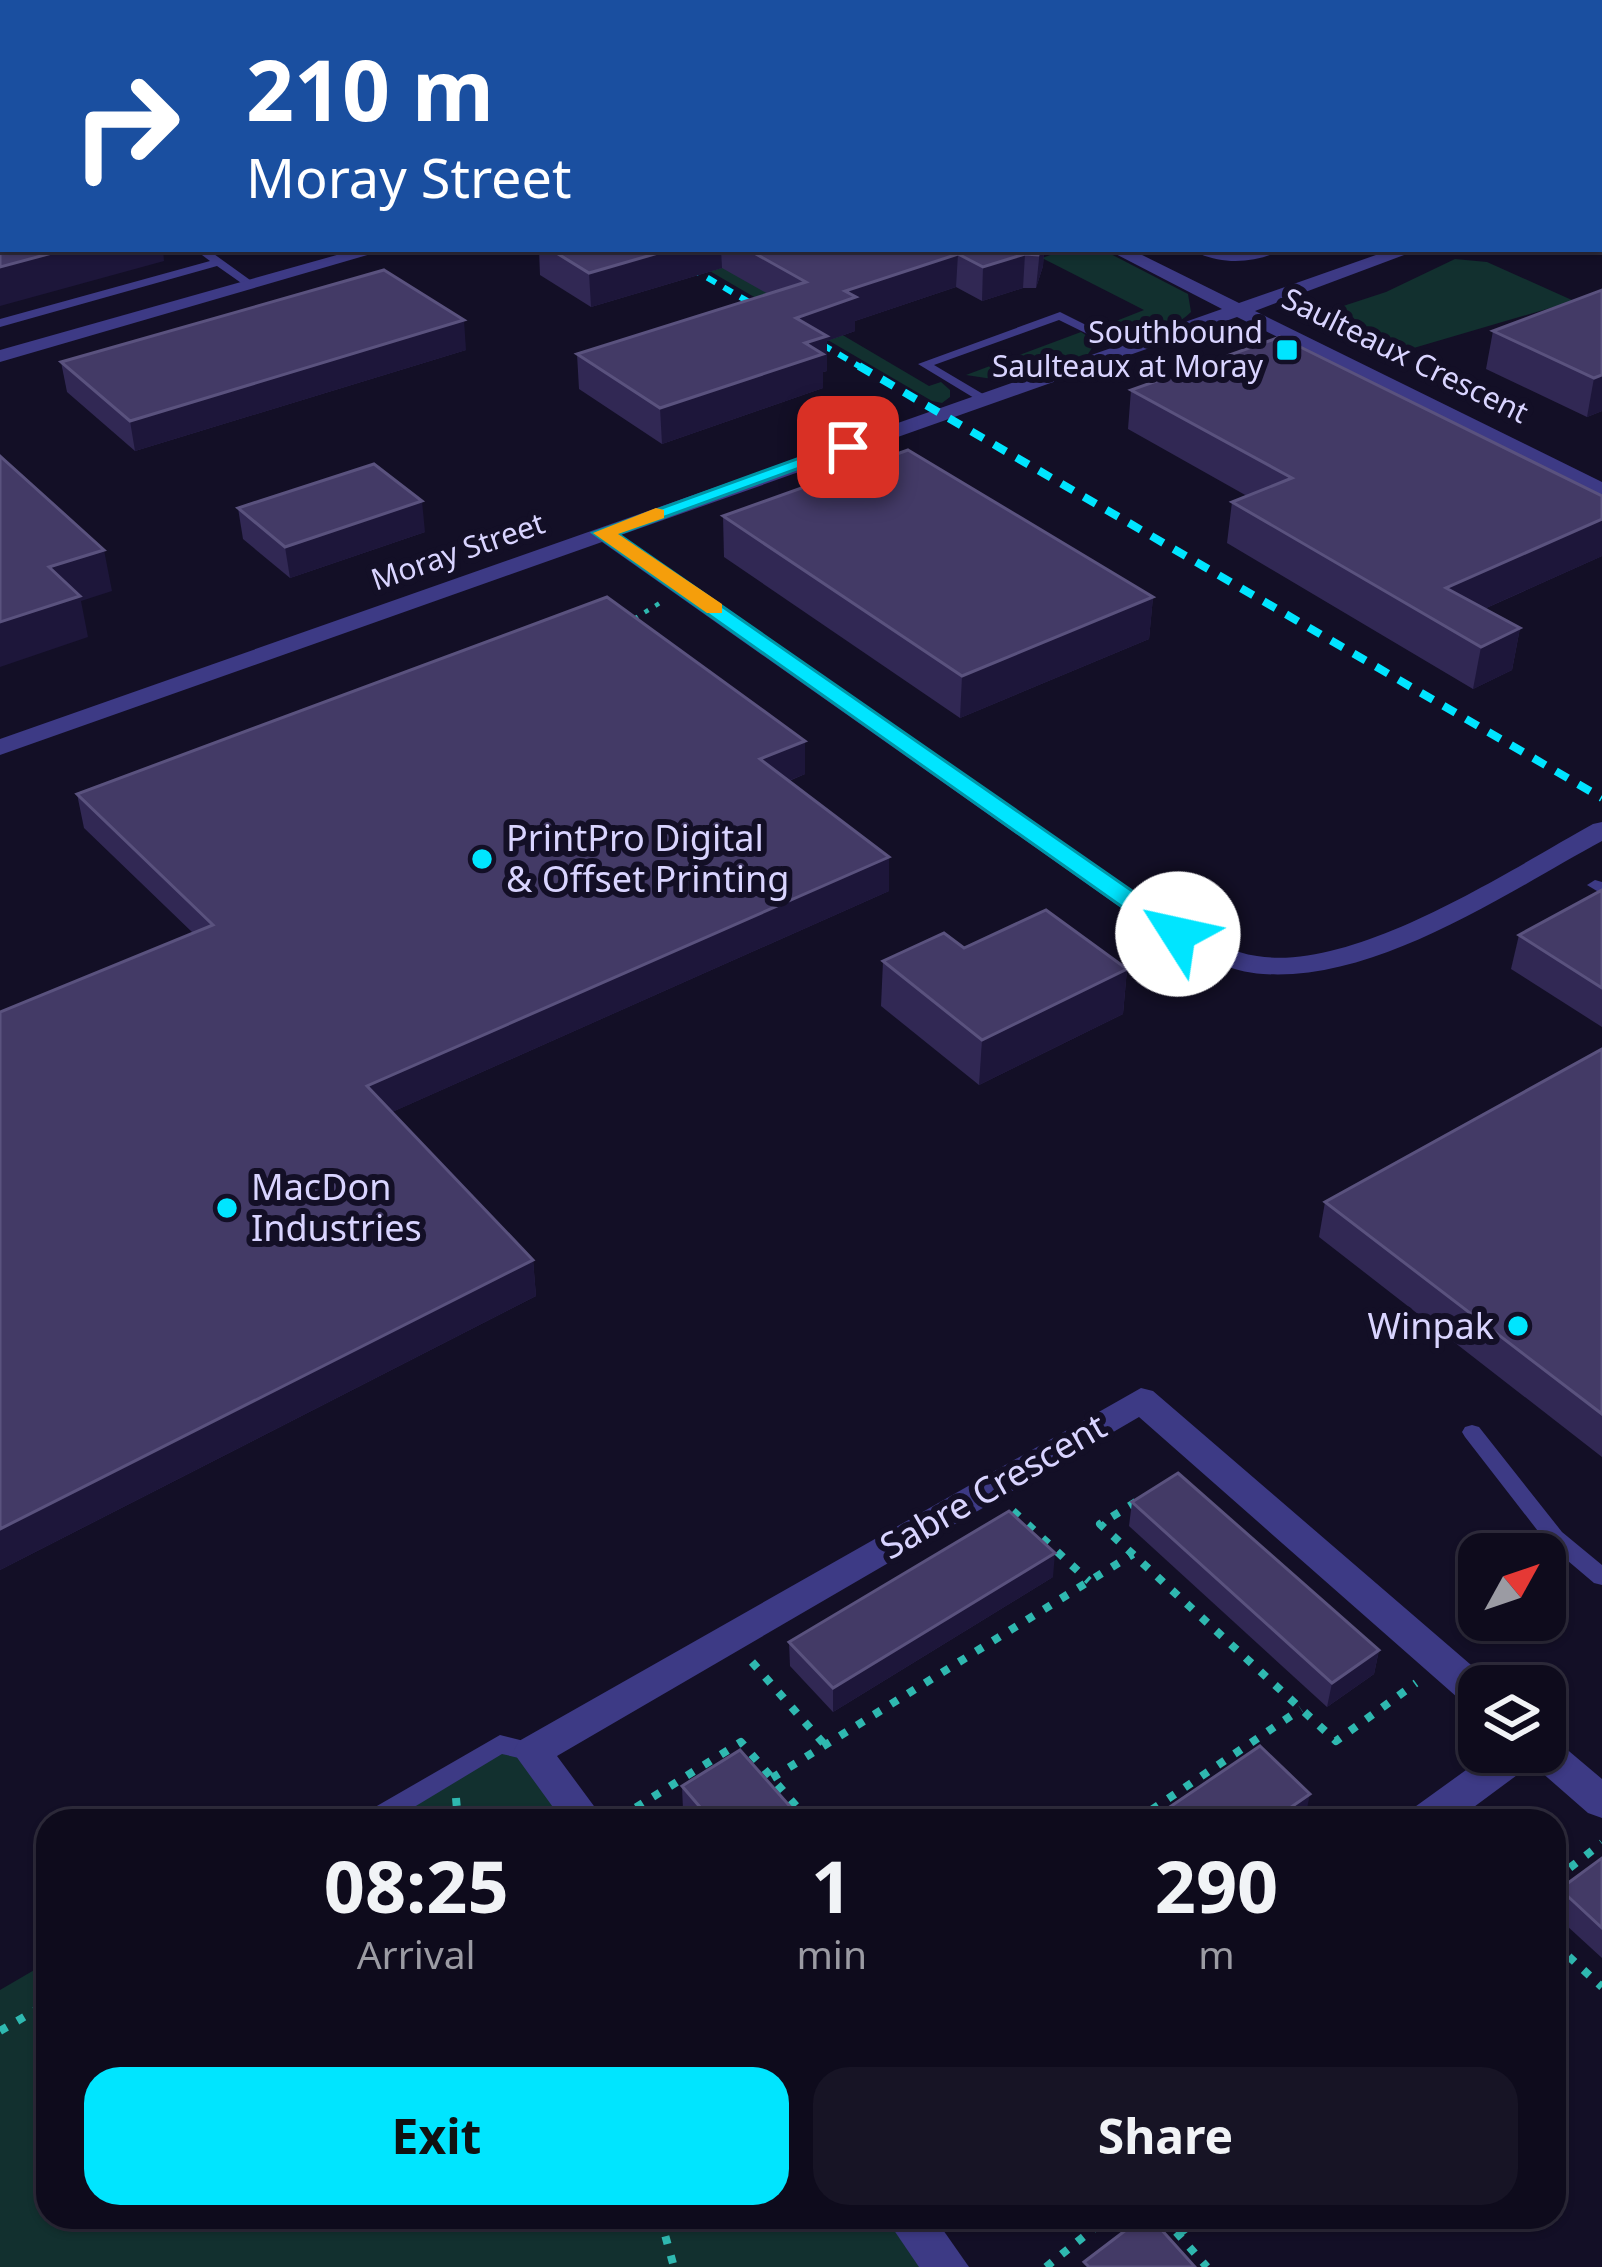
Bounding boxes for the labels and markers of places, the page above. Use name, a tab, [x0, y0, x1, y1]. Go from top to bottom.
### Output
place label: Southbound Saulteaux at Moray	[992, 311, 1264, 386]
marker: Southbound Saulteaux at Moray	[1274, 337, 1300, 363]
pin	[797, 396, 899, 498]
place label: PrintPro Digital & Offset Printing	[506, 813, 789, 903]
marker: PrintPro Digital & Offset Printing	[469, 846, 495, 872]
place label: MacDon Industries	[251, 1162, 422, 1252]
marker: MacDon Industries	[214, 1195, 240, 1221]
place label: Winpak	[1367, 1301, 1494, 1350]
marker: Winpak	[1505, 1313, 1531, 1339]

